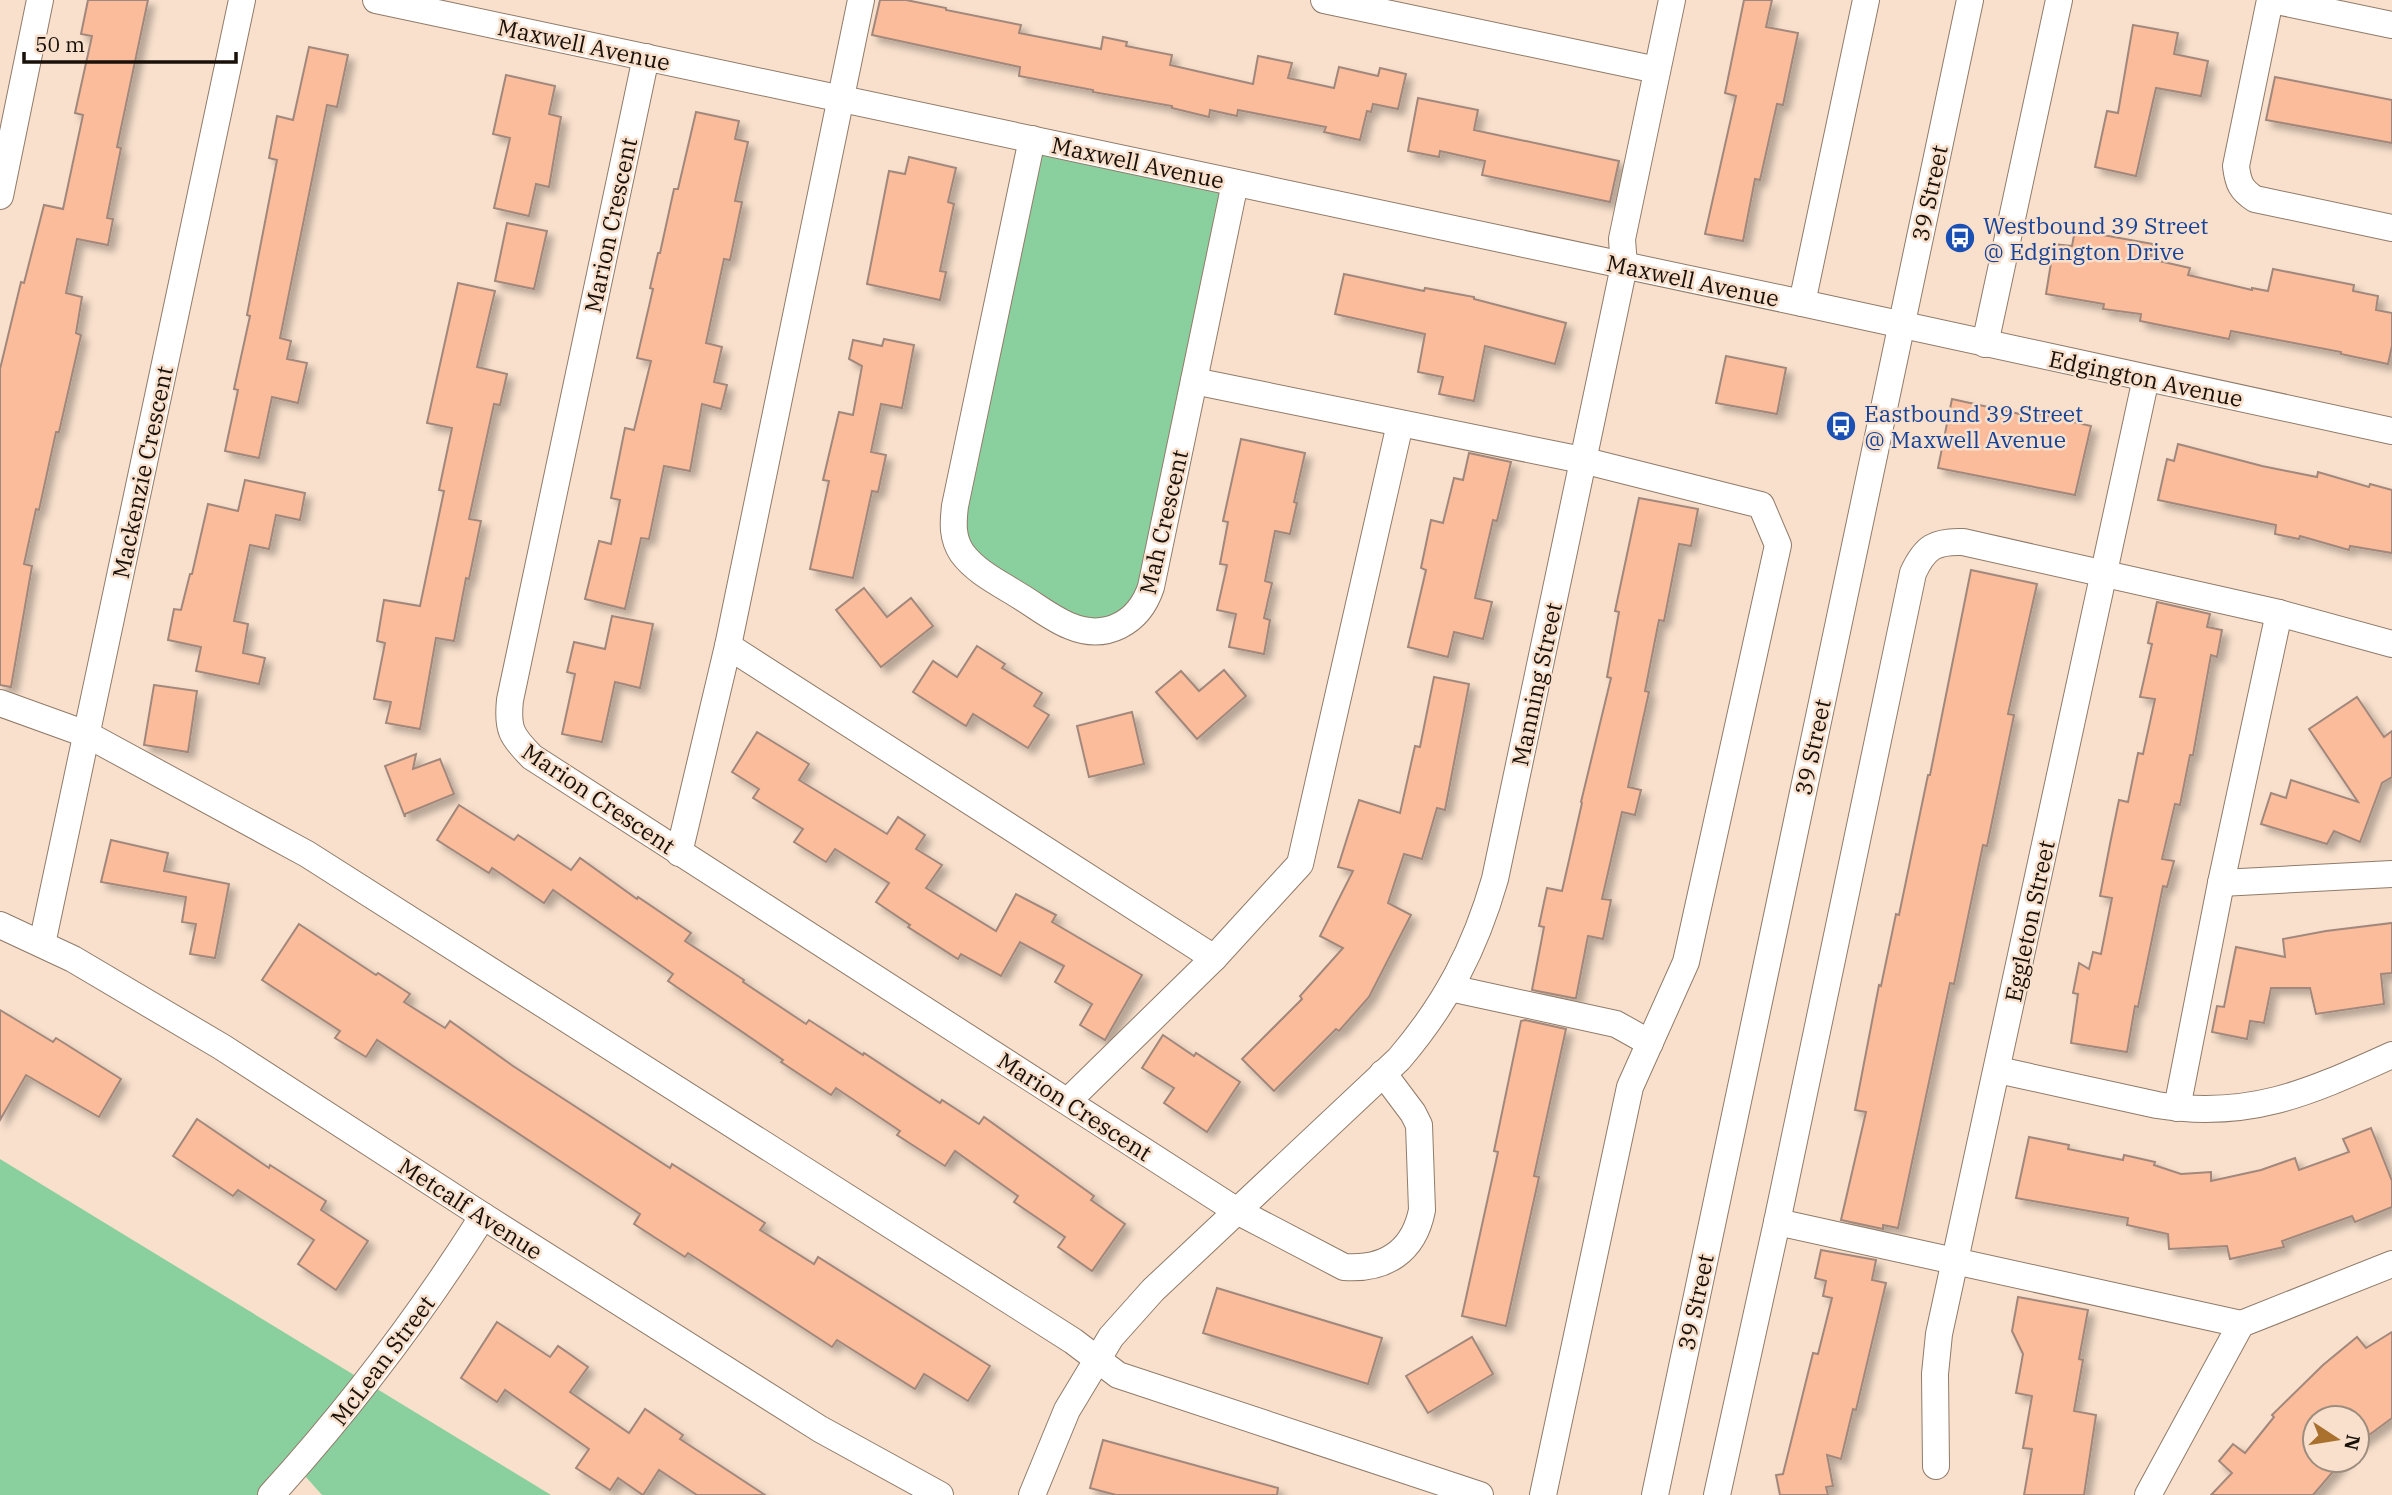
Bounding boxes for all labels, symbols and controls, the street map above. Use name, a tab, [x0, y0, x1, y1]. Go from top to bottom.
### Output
street label: Maxwell Avenue	[495, 11, 673, 77]
scale bar	[24, 21, 236, 65]
text: 50 m	[35, 30, 85, 58]
street label: Maxwell Avenue	[1049, 129, 1227, 195]
street label: Marion Crescent	[577, 135, 643, 315]
street label: 39 Street	[1904, 142, 1954, 244]
place label: Westbound 39 Street @ Edgington Drive	[1983, 210, 2209, 266]
bus stop icon: Westbound 39 Street @ Edgington Drive	[1943, 221, 1977, 255]
street label: Maxwell Avenue	[1604, 247, 1782, 313]
street label: Edgington Avenue	[2046, 343, 2246, 413]
street label: Mackenzie Crescent	[105, 363, 179, 581]
place label: Eastbound 39 Street @ Maxwell Avenue	[1864, 398, 2083, 454]
bus stop icon: Eastbound 39 Street @ Maxwell Avenue	[1824, 409, 1858, 443]
street label: Mah Crescent	[1132, 447, 1194, 597]
street label: Manning Street	[1504, 599, 1568, 769]
street label: 39 Street	[1787, 696, 1837, 798]
street label: Marion Crescent	[517, 736, 681, 860]
street label: Eggleton Street	[1997, 837, 2061, 1005]
street label: Marion Crescent	[992, 1045, 1158, 1167]
street label: Metcalf Avenue	[393, 1150, 549, 1266]
street label: 39 Street	[1670, 1251, 1720, 1353]
street label: McLean Street	[323, 1289, 441, 1431]
north arrow	[2301, 1404, 2371, 1474]
text: N	[2339, 1433, 2366, 1452]

